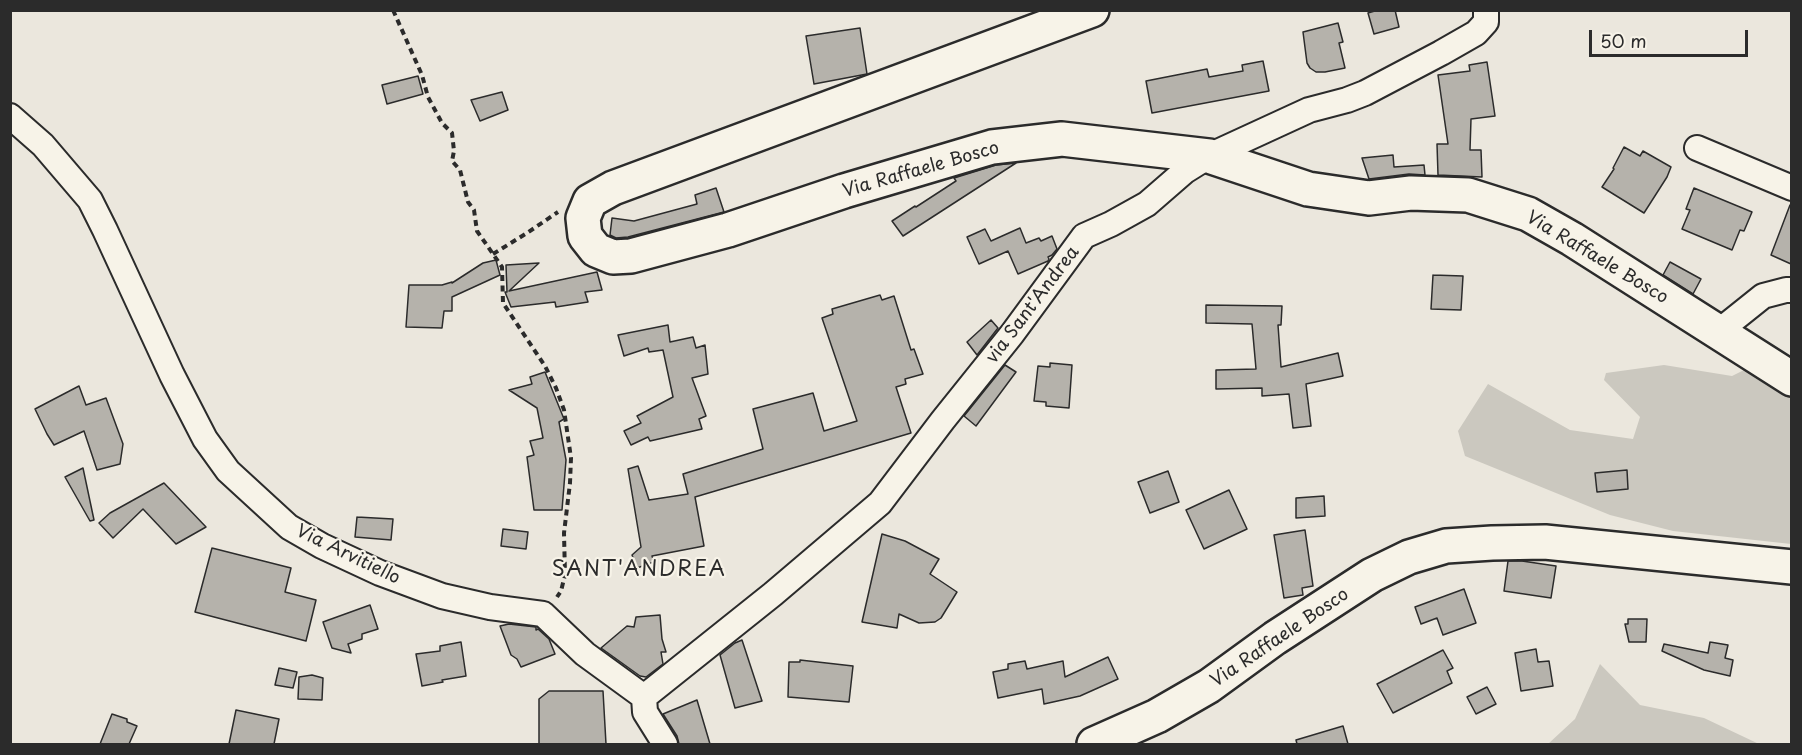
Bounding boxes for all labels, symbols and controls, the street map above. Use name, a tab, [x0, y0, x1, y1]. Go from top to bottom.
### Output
scale bar	[1592, 18, 1751, 56]
text: 50 m	[1600, 27, 1647, 54]
street label: Via Raffaele Bosco	[840, 137, 1002, 203]
street label: Via Raffaele Bosco	[1522, 207, 1672, 309]
street label: via Sant'Andrea	[982, 242, 1084, 368]
street label: Via Arvitiello	[293, 521, 403, 589]
district label: SANT'ANDREA	[551, 557, 727, 583]
street label: Via Raffaele Bosco	[1207, 584, 1353, 692]

